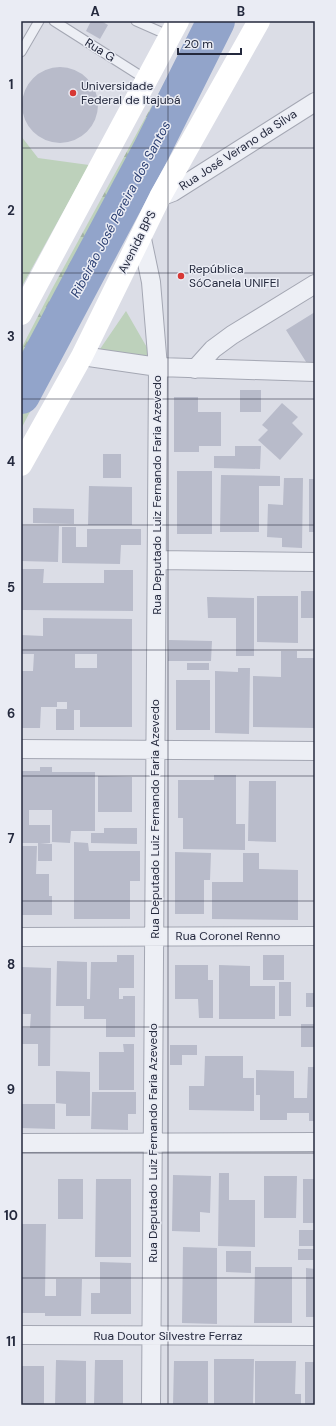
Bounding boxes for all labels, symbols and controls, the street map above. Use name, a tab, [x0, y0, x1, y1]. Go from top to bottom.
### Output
text: A	[90, 3, 100, 20]
text: B	[237, 3, 245, 20]
scale bar	[178, 30, 241, 56]
street label: Rua G	[82, 35, 118, 65]
text: 20 m	[184, 36, 213, 52]
text: 1	[9, 76, 13, 93]
place label: Universidade Federal de Itajubá	[81, 78, 181, 108]
marker: Universidade Federal de Itajubá	[68, 88, 78, 98]
street label: Rua José Verano da Silva	[176, 106, 300, 194]
water label: Ribeirão José Pereira dos Santos	[67, 118, 174, 300]
text: 2	[7, 202, 15, 219]
street label: Avenida BPS	[114, 208, 160, 276]
place label: República SóCanela UNIFEI	[189, 261, 279, 291]
marker: República SóCanela UNIFEI	[176, 271, 186, 281]
text: 3	[7, 328, 15, 345]
street label: Rua Deputado Luiz Fernando Faria Azevedo	[149, 375, 165, 615]
text: 4	[7, 453, 15, 470]
text: 5	[7, 579, 15, 596]
street label: Rua Deputado Luiz Fernando Faria Azevedo	[147, 699, 163, 939]
text: 6	[7, 705, 15, 722]
text: 7	[8, 830, 15, 847]
street label: Rua Coronel Renno	[176, 928, 280, 944]
text: 8	[7, 956, 15, 973]
street label: Rua Deputado Luiz Fernando Faria Azevedo	[145, 1023, 161, 1263]
text: 9	[7, 1081, 15, 1098]
text: 10	[4, 1207, 18, 1224]
street label: Rua Doutor Silvestre Ferraz	[93, 1328, 243, 1344]
text: 11	[6, 1333, 16, 1350]

